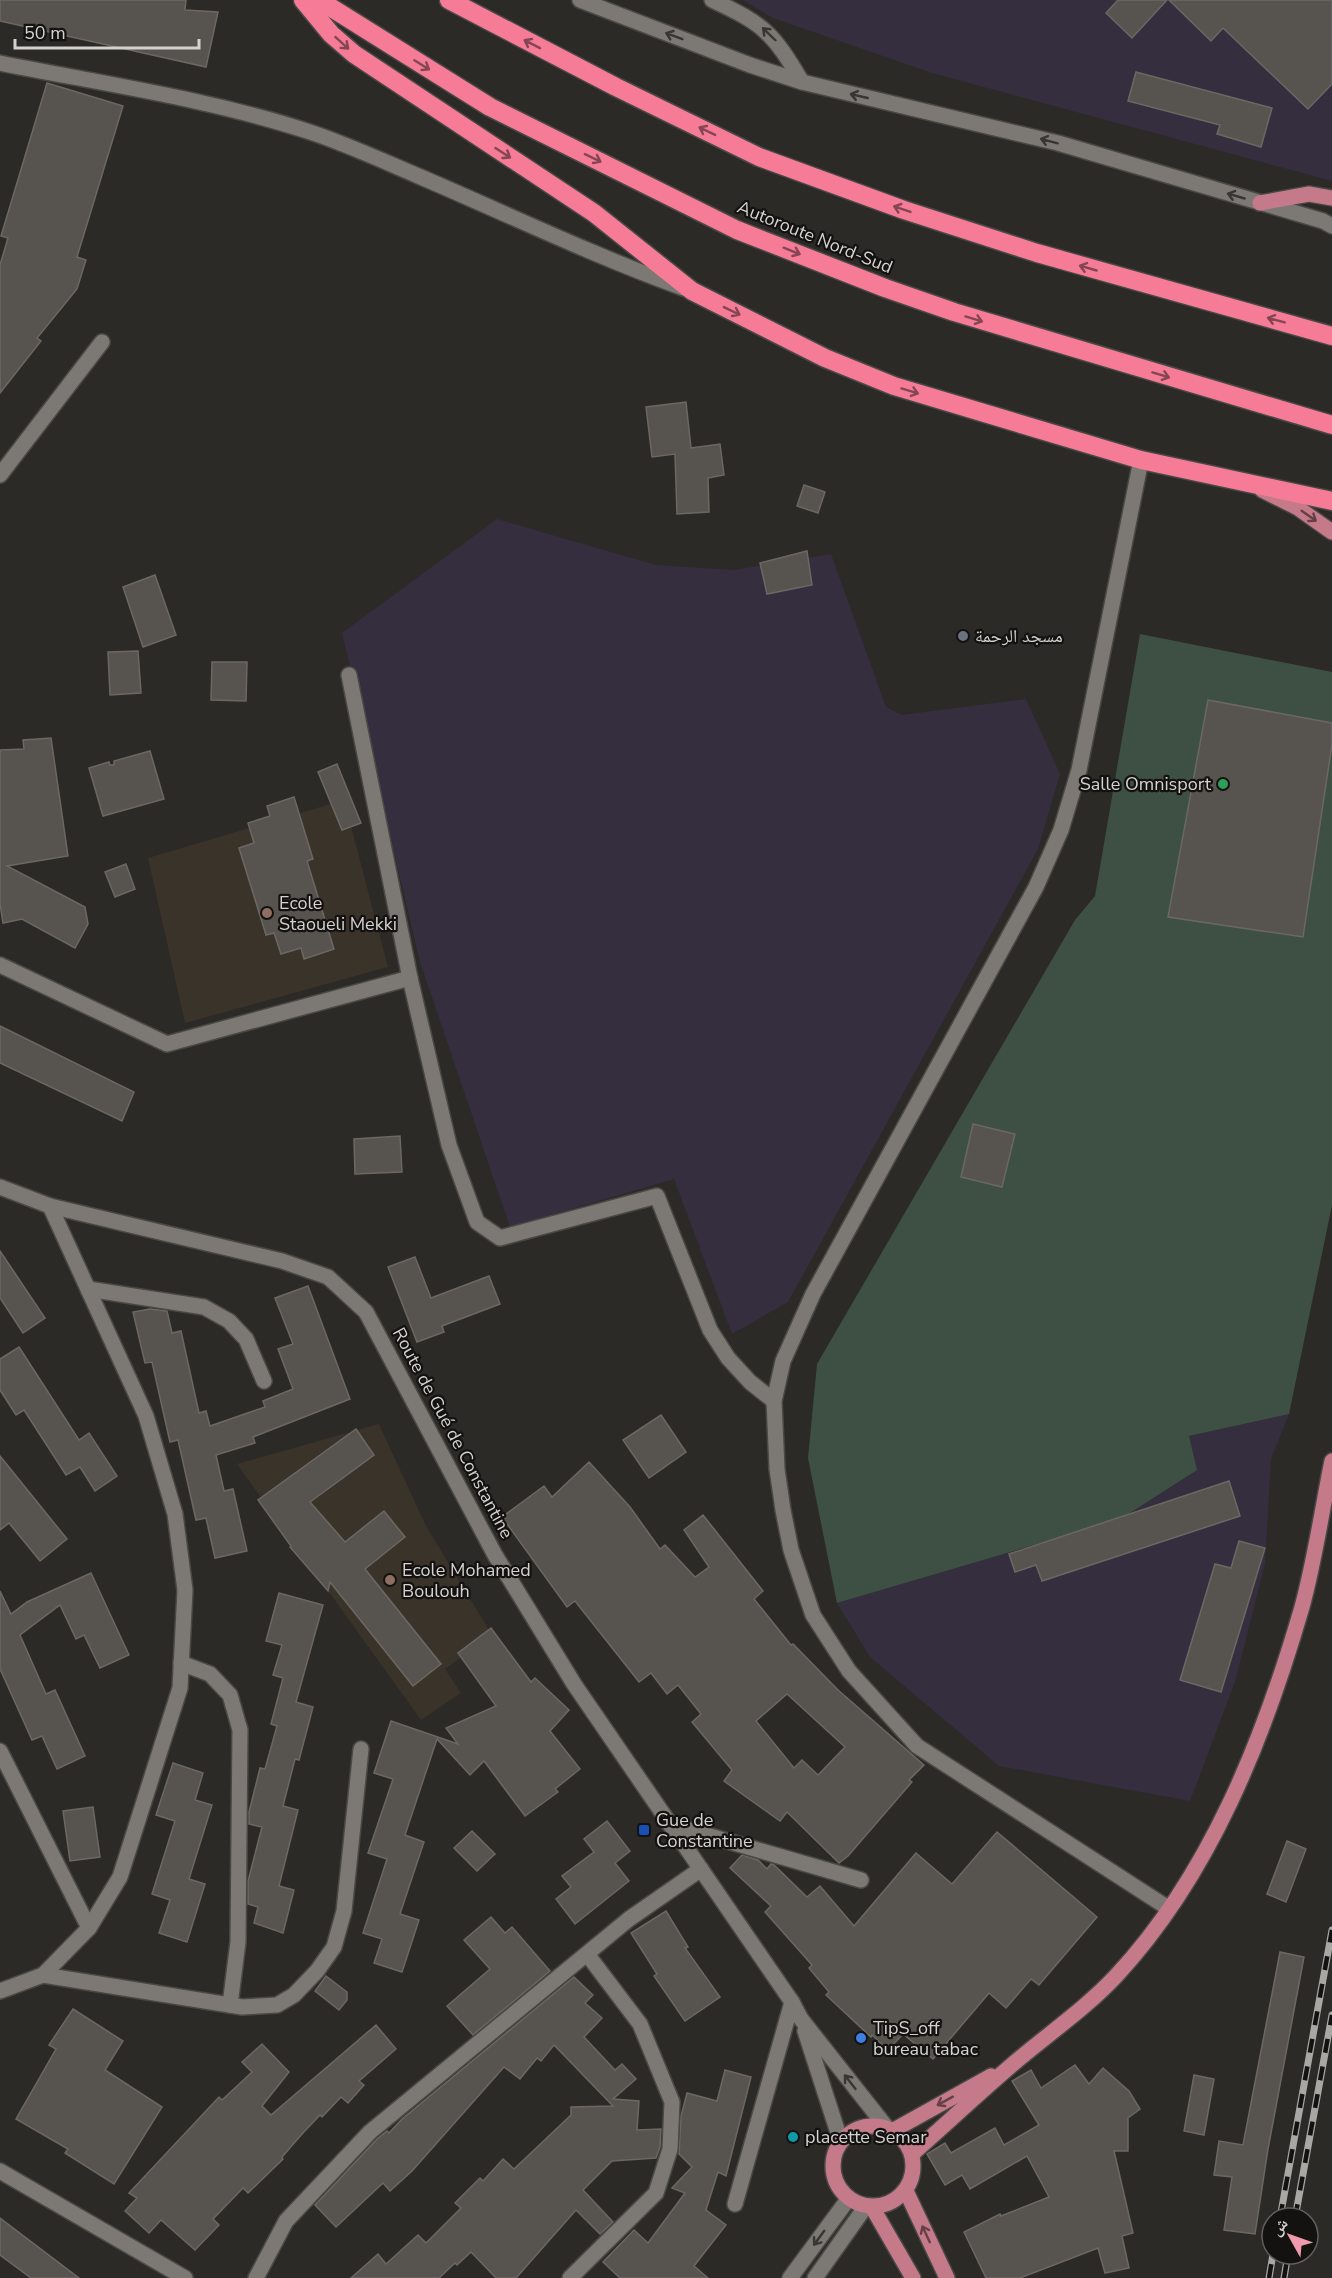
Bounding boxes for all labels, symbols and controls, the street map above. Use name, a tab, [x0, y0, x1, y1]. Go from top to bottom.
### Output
scale bar	[15, 12, 200, 50]
text: 50 m	[24, 21, 66, 45]
one-way arrow	[761, 26, 776, 41]
one-way arrow	[665, 30, 684, 41]
one-way arrow	[334, 36, 349, 50]
one-way arrow	[523, 38, 541, 50]
one-way arrow	[413, 59, 430, 72]
one-way arrow	[850, 89, 869, 101]
one-way arrow	[698, 125, 716, 137]
one-way arrow	[1040, 134, 1059, 146]
one-way arrow	[494, 147, 510, 159]
one-way arrow	[583, 153, 601, 164]
one-way arrow	[1227, 190, 1246, 201]
street label: Autoroute Nord-Sud	[734, 195, 896, 279]
one-way arrow	[893, 203, 912, 214]
one-way arrow	[782, 246, 800, 257]
one-way arrow	[1079, 261, 1098, 273]
one-way arrow	[723, 305, 741, 317]
one-way arrow	[964, 314, 983, 325]
one-way arrow	[1266, 314, 1285, 325]
one-way arrow	[1151, 370, 1170, 381]
one-way arrow	[900, 386, 919, 397]
one-way arrow	[1301, 510, 1317, 522]
place label: مسجد الرحمة	[975, 624, 1063, 648]
marker: مسجد الرحمة	[956, 629, 970, 643]
place label: Salle Omnisport	[1080, 772, 1212, 796]
marker: Salle Omnisport	[1216, 777, 1230, 791]
place label: Ecole Staoueli Mekki	[279, 891, 397, 936]
marker: Ecole Staoueli Mekki	[260, 906, 274, 920]
street label: Route de Gué de Constantine	[387, 1323, 519, 1543]
place label: Ecole Mohamed Boulouh	[402, 1558, 531, 1603]
marker: Ecole Mohamed Boulouh	[383, 1573, 397, 1587]
place label: Gue de Constantine	[656, 1808, 753, 1853]
marker: Gue de Constantine	[637, 1823, 651, 1837]
place label: TipS_off bureau tabac	[873, 2016, 978, 2061]
marker: TipS_off bureau tabac	[854, 2031, 868, 2045]
one-way arrow	[844, 2074, 857, 2090]
one-way arrow	[937, 2096, 954, 2108]
place label: placette Semar	[805, 2125, 927, 2149]
marker: placette Semar	[786, 2130, 800, 2144]
north arrow	[1260, 2206, 1320, 2266]
text: ش	[1265, 2213, 1293, 2241]
one-way arrow	[920, 2226, 932, 2244]
one-way arrow	[813, 2230, 826, 2246]

